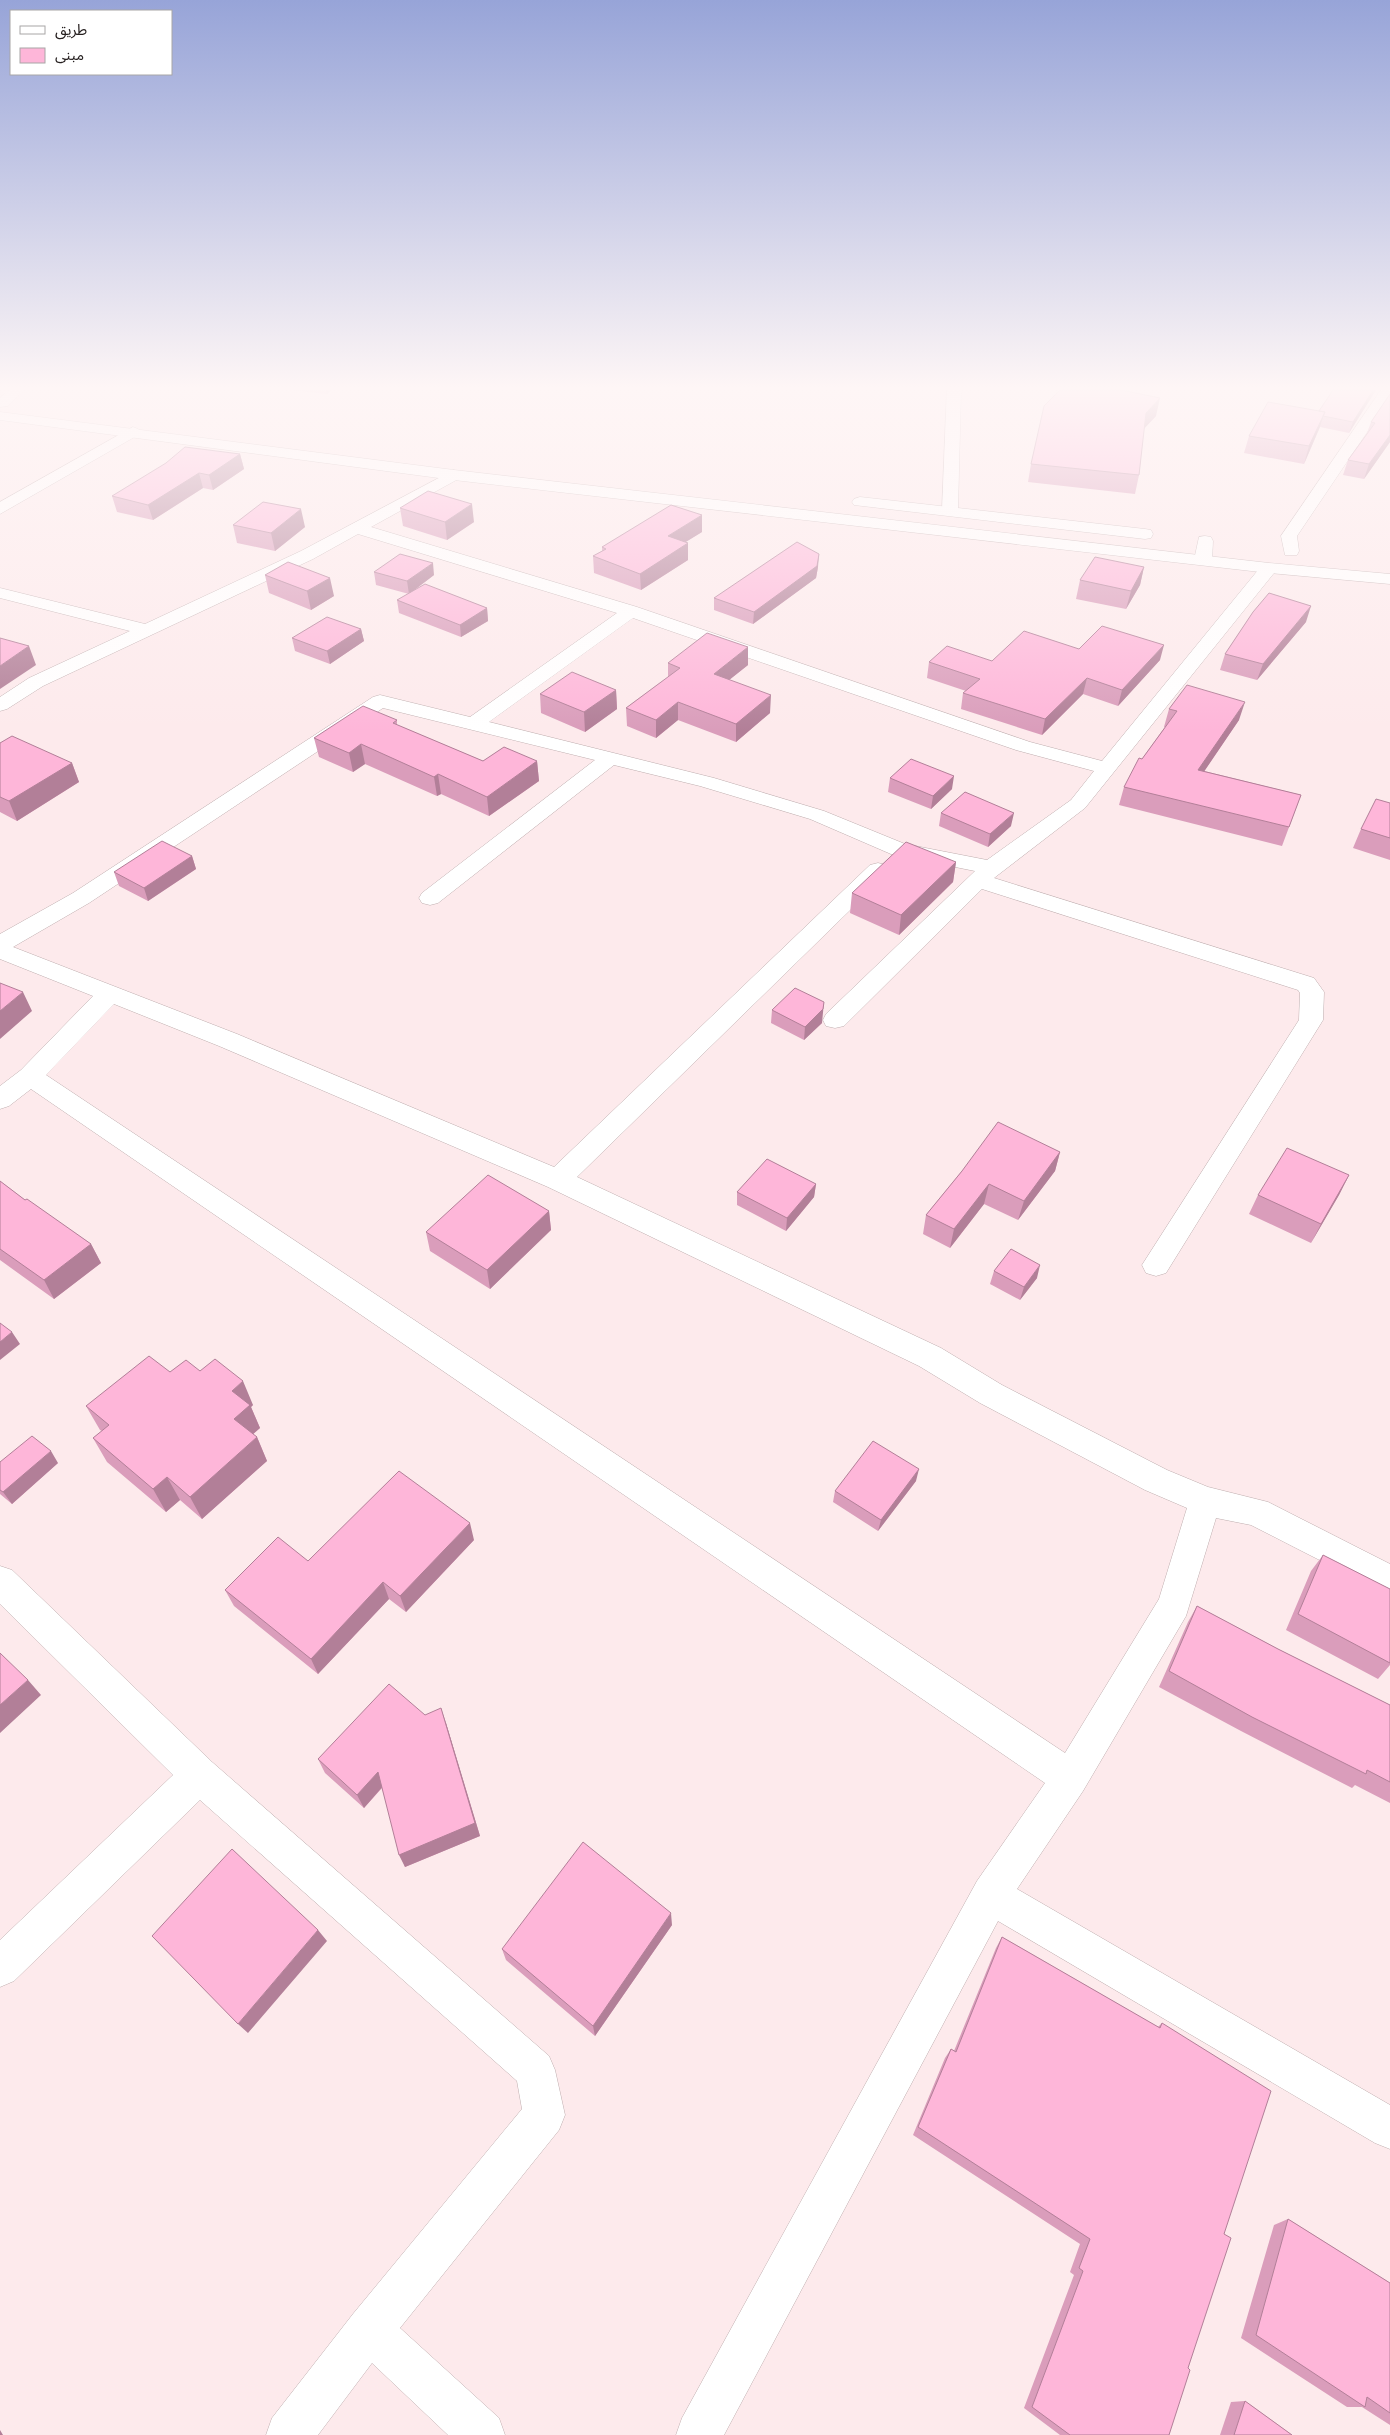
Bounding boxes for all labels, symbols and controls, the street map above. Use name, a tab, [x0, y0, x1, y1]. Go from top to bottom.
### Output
legend	[10, 10, 172, 75]
text: طريق	[55, 21, 87, 40]
text: مبنى	[55, 46, 84, 64]

